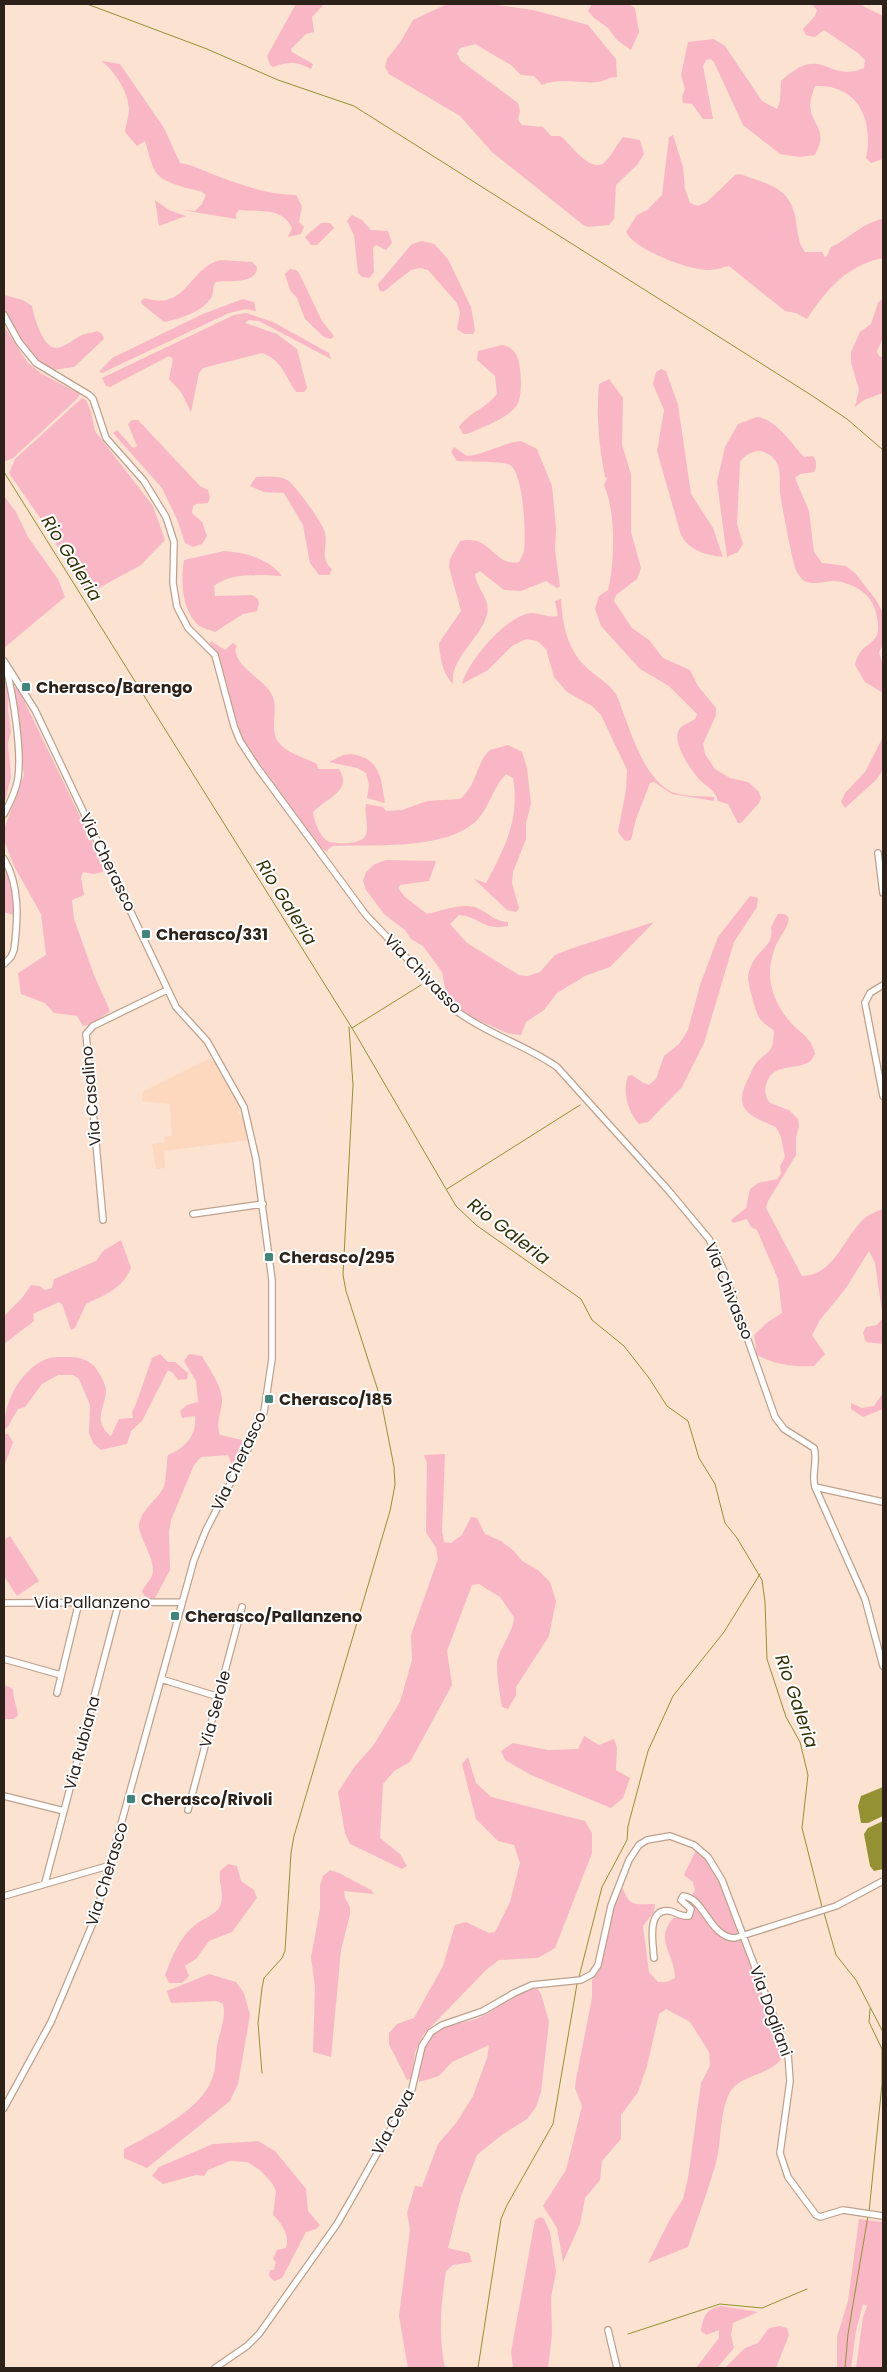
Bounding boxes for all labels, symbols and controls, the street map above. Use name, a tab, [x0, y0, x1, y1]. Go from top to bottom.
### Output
water label: Rio Galeria	[36, 510, 108, 606]
place label: Cherasco/Barengo	[36, 676, 193, 699]
marker: Cherasco/Barengo	[20, 681, 32, 693]
street label: Via Cherasco	[74, 809, 142, 915]
water label: Rio Galeria	[251, 854, 323, 950]
place label: Cherasco/331	[156, 923, 268, 946]
marker: Cherasco/331	[140, 928, 152, 940]
street label: Via Chivasso	[379, 929, 467, 1019]
street label: Via Casalino	[75, 1045, 107, 1147]
water label: Rio Galeria	[463, 1192, 555, 1270]
street label: Via Chivasso	[699, 1239, 759, 1343]
place label: Cherasco/295	[279, 1246, 395, 1269]
marker: Cherasco/295	[263, 1251, 275, 1263]
place label: Cherasco/185	[279, 1388, 392, 1411]
marker: Cherasco/185	[263, 1393, 275, 1405]
street label: Via Cherasco	[206, 1407, 272, 1515]
street label: Via Pallanzeno	[34, 1591, 150, 1614]
place label: Cherasco/Pallanzeno	[185, 1605, 362, 1628]
marker: Cherasco/Pallanzeno	[169, 1610, 181, 1622]
water label: Rio Galeria	[769, 1651, 825, 1751]
street label: Via Serole	[194, 1668, 236, 1750]
street label: Via Rubiana	[58, 1693, 106, 1793]
place label: Cherasco/Rivoli	[141, 1788, 272, 1811]
marker: Cherasco/Rivoli	[125, 1793, 137, 1805]
street label: Via Cherasco	[80, 1819, 134, 1929]
street label: Via Dogliani	[744, 1962, 798, 2060]
street label: Via Ceva	[366, 2085, 420, 2159]

